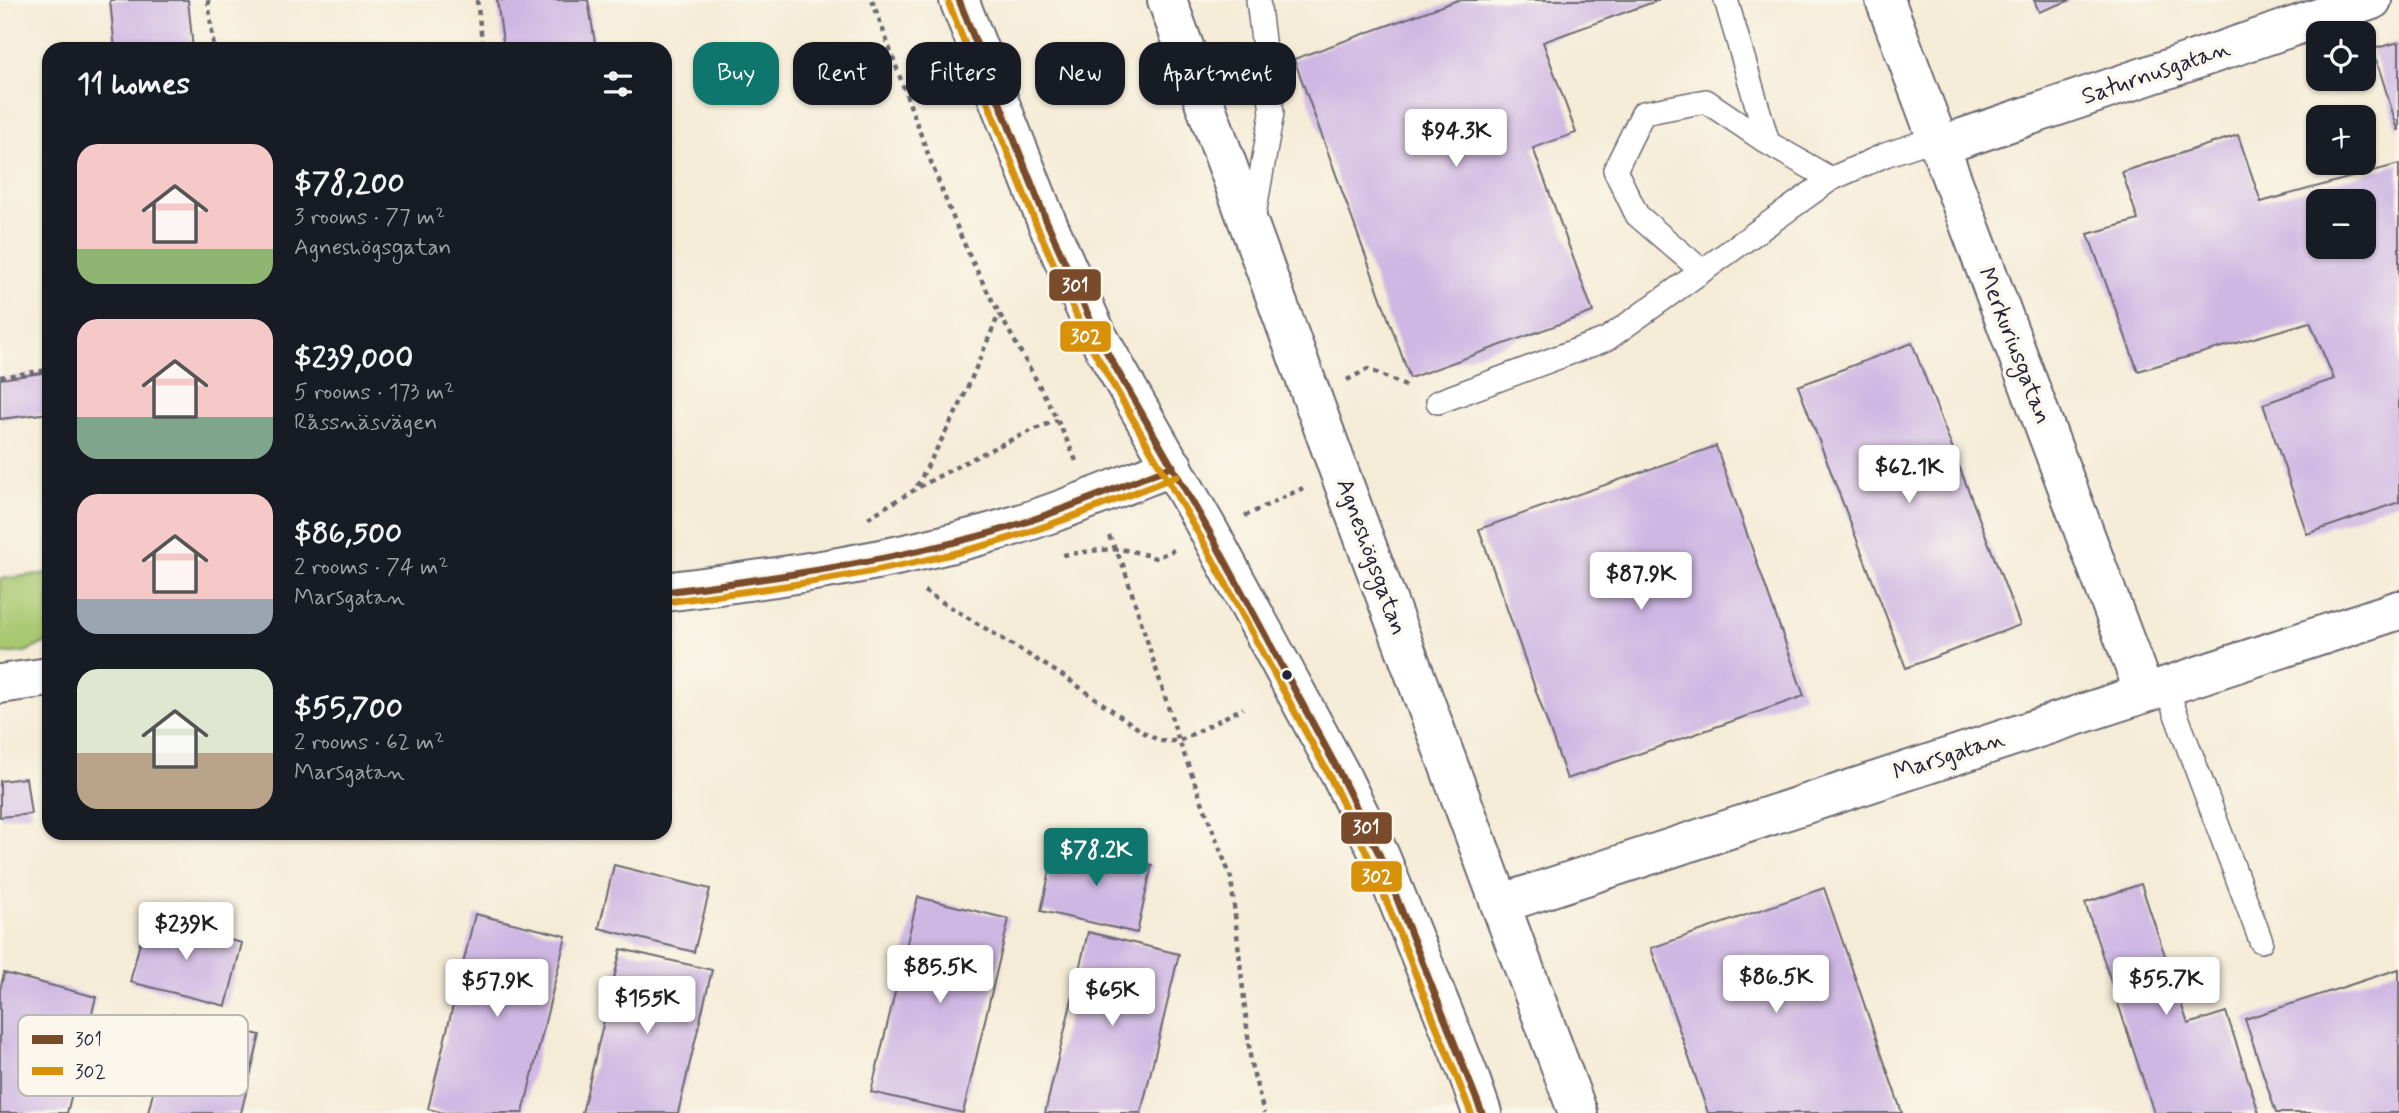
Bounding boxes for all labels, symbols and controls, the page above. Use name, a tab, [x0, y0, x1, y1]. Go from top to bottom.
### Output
map controls	[2306, 21, 2376, 259]
button: locate	[2306, 21, 2376, 91]
street label: Saturnusgatan	[2078, 33, 2234, 113]
chip: Buy	[693, 42, 779, 105]
chip: Rent	[793, 42, 892, 105]
chip: Filters	[906, 42, 1021, 105]
chip: New	[1035, 42, 1125, 105]
chip: Apartment	[1139, 42, 1296, 105]
text: 11 homes	[77, 65, 190, 104]
icon: filters	[599, 65, 637, 103]
button: +	[2306, 105, 2376, 175]
pin: $94.3K	[1399, 110, 1513, 169]
text: $94.3K	[1421, 117, 1491, 147]
text: $78,200	[294, 164, 405, 203]
icon: home	[133, 172, 217, 256]
button: −	[2306, 189, 2376, 259]
text: 3 rooms · 77 m²	[294, 203, 445, 233]
text: Agneshögsgatan	[294, 233, 452, 263]
street label: Merkuriusgatan	[1968, 263, 2058, 429]
line badge: 301	[1048, 268, 1102, 302]
text: 301	[1062, 274, 1088, 299]
line badge: 302	[1059, 320, 1112, 353]
text: 302	[1071, 325, 1102, 350]
text: $239,000	[294, 339, 413, 378]
icon: home	[133, 347, 217, 431]
text: 5 rooms · 173 m²	[294, 378, 454, 408]
text: Råssnäsvägen	[294, 408, 437, 438]
pin: $62.1K	[1852, 446, 1966, 505]
text: $62.1K	[1875, 453, 1943, 483]
street label: Agneshögsgatan	[1326, 474, 1414, 640]
text: $86,500	[294, 514, 402, 553]
icon: home	[133, 522, 217, 606]
pin: $87.9K	[1584, 552, 1698, 612]
text: 2 rooms · 74 m²	[294, 553, 449, 583]
text: $87.9K	[1606, 560, 1676, 590]
text: Marsgatan	[294, 583, 405, 613]
unlabelled marker	[1280, 668, 1294, 682]
text: $55,700	[294, 689, 403, 728]
icon: home	[133, 697, 217, 781]
street label: Marsgatan	[1889, 723, 2009, 789]
text: 2 rooms · 62 m²	[294, 728, 445, 758]
text: Marsgatan	[294, 758, 405, 788]
line badge: 301	[1340, 811, 1393, 845]
text: 301	[1353, 816, 1379, 841]
pin: $78.2K	[1039, 828, 1153, 888]
text: $78.2K	[1060, 836, 1132, 866]
line badge: 302	[1350, 860, 1403, 893]
text: 302	[1362, 865, 1393, 890]
pin: $239K	[137, 902, 235, 962]
text: $239K	[155, 910, 217, 940]
pin: $85.5K	[883, 946, 997, 1005]
text: $85.5K	[903, 953, 977, 983]
pin: $86.5K	[1719, 956, 1833, 1015]
pin: $55.7K	[2109, 958, 2223, 1017]
pin: $57.9K	[440, 960, 554, 1019]
text: $86.5K	[1739, 963, 1813, 993]
text: $55.7K	[2129, 965, 2203, 995]
text: $57.9K	[461, 967, 533, 997]
pin: $65K	[1071, 968, 1153, 1028]
pin: $155K	[598, 976, 696, 1036]
text: $65K	[1085, 976, 1139, 1006]
text: $155K	[614, 984, 680, 1014]
legend	[18, 1015, 248, 1096]
text: 301	[75, 1028, 102, 1053]
text: 302	[75, 1060, 106, 1085]

